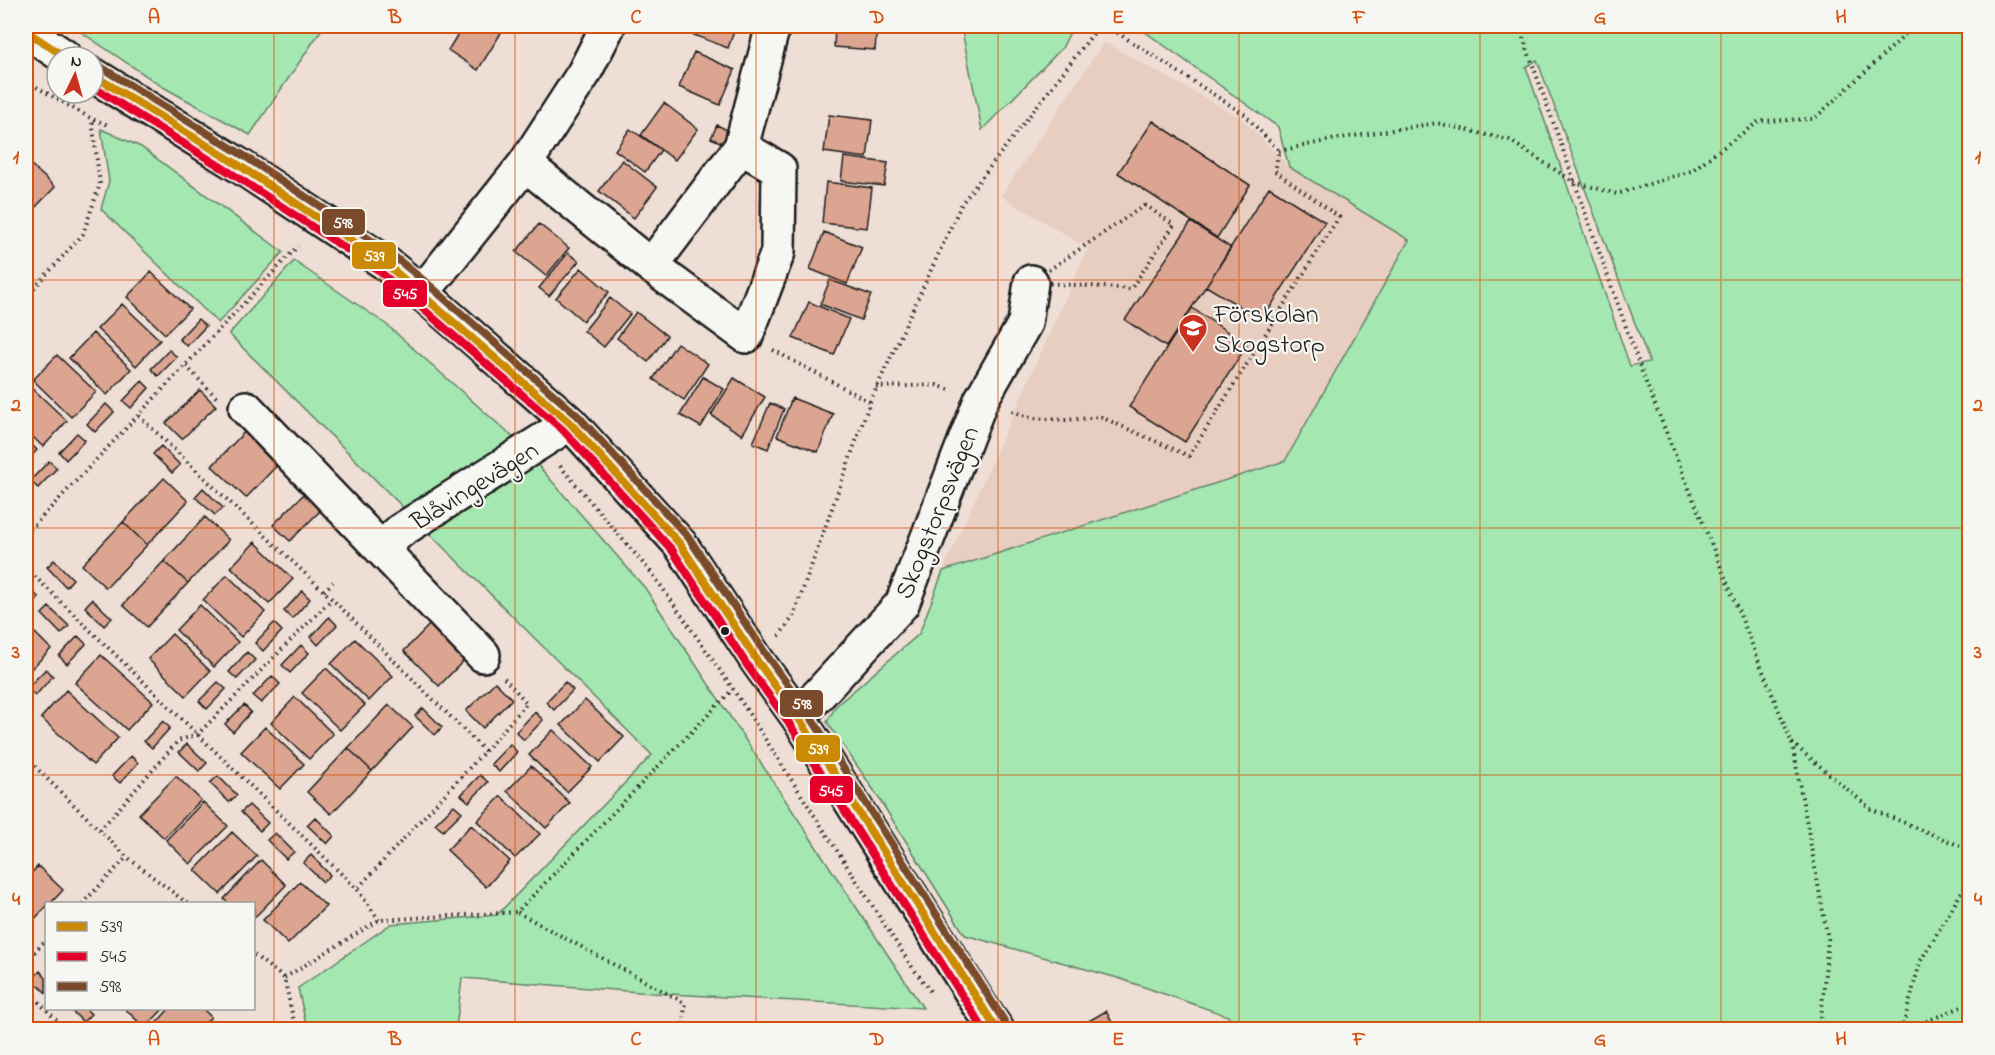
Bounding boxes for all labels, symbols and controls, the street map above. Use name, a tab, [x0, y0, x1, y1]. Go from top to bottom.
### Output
text: A	[148, 4, 160, 33]
text: B	[387, 4, 402, 33]
text: C	[631, 4, 642, 33]
text: D	[869, 4, 884, 33]
text: E	[1112, 4, 1124, 33]
text: F	[1352, 4, 1366, 33]
text: G	[1594, 4, 1607, 33]
text: H	[1835, 4, 1847, 33]
north arrow	[45, 45, 105, 105]
text: N	[70, 50, 83, 74]
text: 1	[13, 144, 20, 173]
text: 1	[1975, 144, 1982, 173]
line badge: 598	[321, 208, 366, 236]
text: 598	[333, 212, 353, 236]
line badge: 539	[351, 241, 397, 270]
text: 539	[364, 245, 384, 269]
line badge: 545	[382, 279, 428, 308]
text: 545	[393, 283, 418, 307]
place label: Förskolan Skogstorp	[1213, 297, 1325, 365]
school or university icon: Förskolan Skogstorp	[1177, 312, 1209, 354]
text: 2	[10, 392, 21, 421]
text: 2	[1972, 392, 1983, 421]
street label: Skogstorpsvägen	[887, 421, 991, 605]
street label: Blåvingevägen	[403, 433, 547, 542]
unlabelled marker	[719, 625, 731, 637]
text: 3	[11, 639, 20, 668]
text: 3	[1973, 639, 1982, 668]
line badge: 598	[779, 689, 824, 718]
text: 598	[792, 693, 812, 717]
line badge: 539	[795, 734, 841, 763]
text: 539	[808, 738, 828, 762]
line badge: 545	[809, 775, 854, 804]
text: 545	[819, 780, 844, 804]
text: 4	[12, 886, 21, 915]
text: 4	[1974, 886, 1983, 915]
legend	[45, 902, 255, 1010]
text: 539	[99, 915, 123, 941]
text: 545	[99, 945, 127, 971]
text: 598	[99, 975, 122, 1001]
text: A	[148, 1026, 160, 1055]
text: B	[387, 1026, 402, 1055]
text: C	[631, 1026, 642, 1055]
text: D	[869, 1026, 884, 1055]
text: E	[1112, 1026, 1124, 1055]
text: F	[1352, 1026, 1366, 1055]
text: G	[1594, 1026, 1607, 1055]
text: H	[1835, 1026, 1847, 1055]

